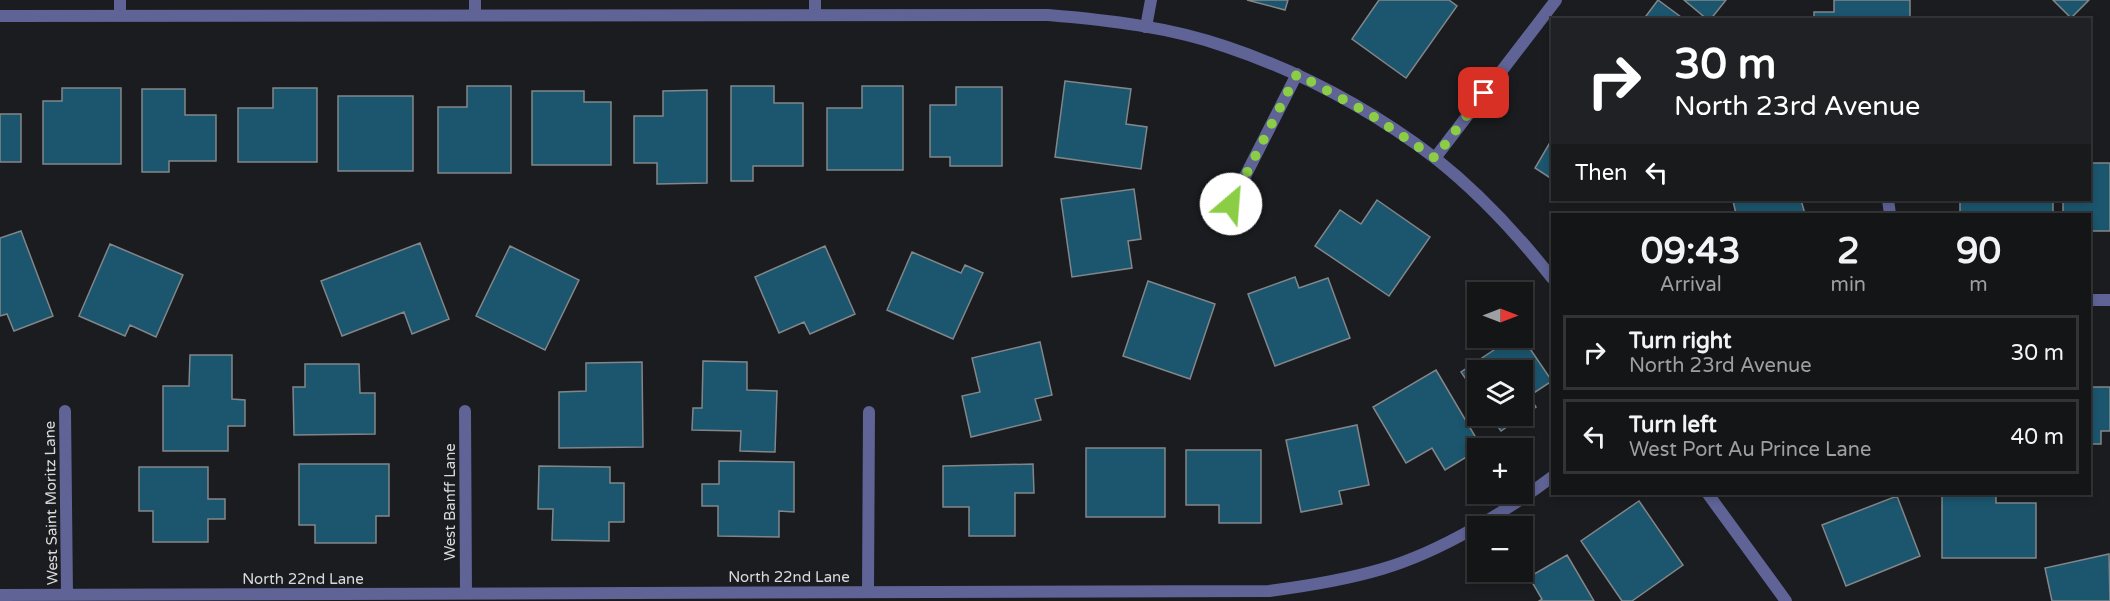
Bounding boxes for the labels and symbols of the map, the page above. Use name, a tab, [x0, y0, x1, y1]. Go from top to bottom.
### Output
pin	[1458, 67, 1509, 118]
position arrow	[1199, 172, 1263, 236]
north arrow	[1467, 282, 1533, 348]
street label: West Saint Moritz Lane	[41, 421, 61, 585]
street label: West Banff Lane	[441, 443, 459, 561]
street label: North 22nd Lane	[728, 568, 850, 586]
street label: North 22nd Lane	[242, 570, 364, 588]

